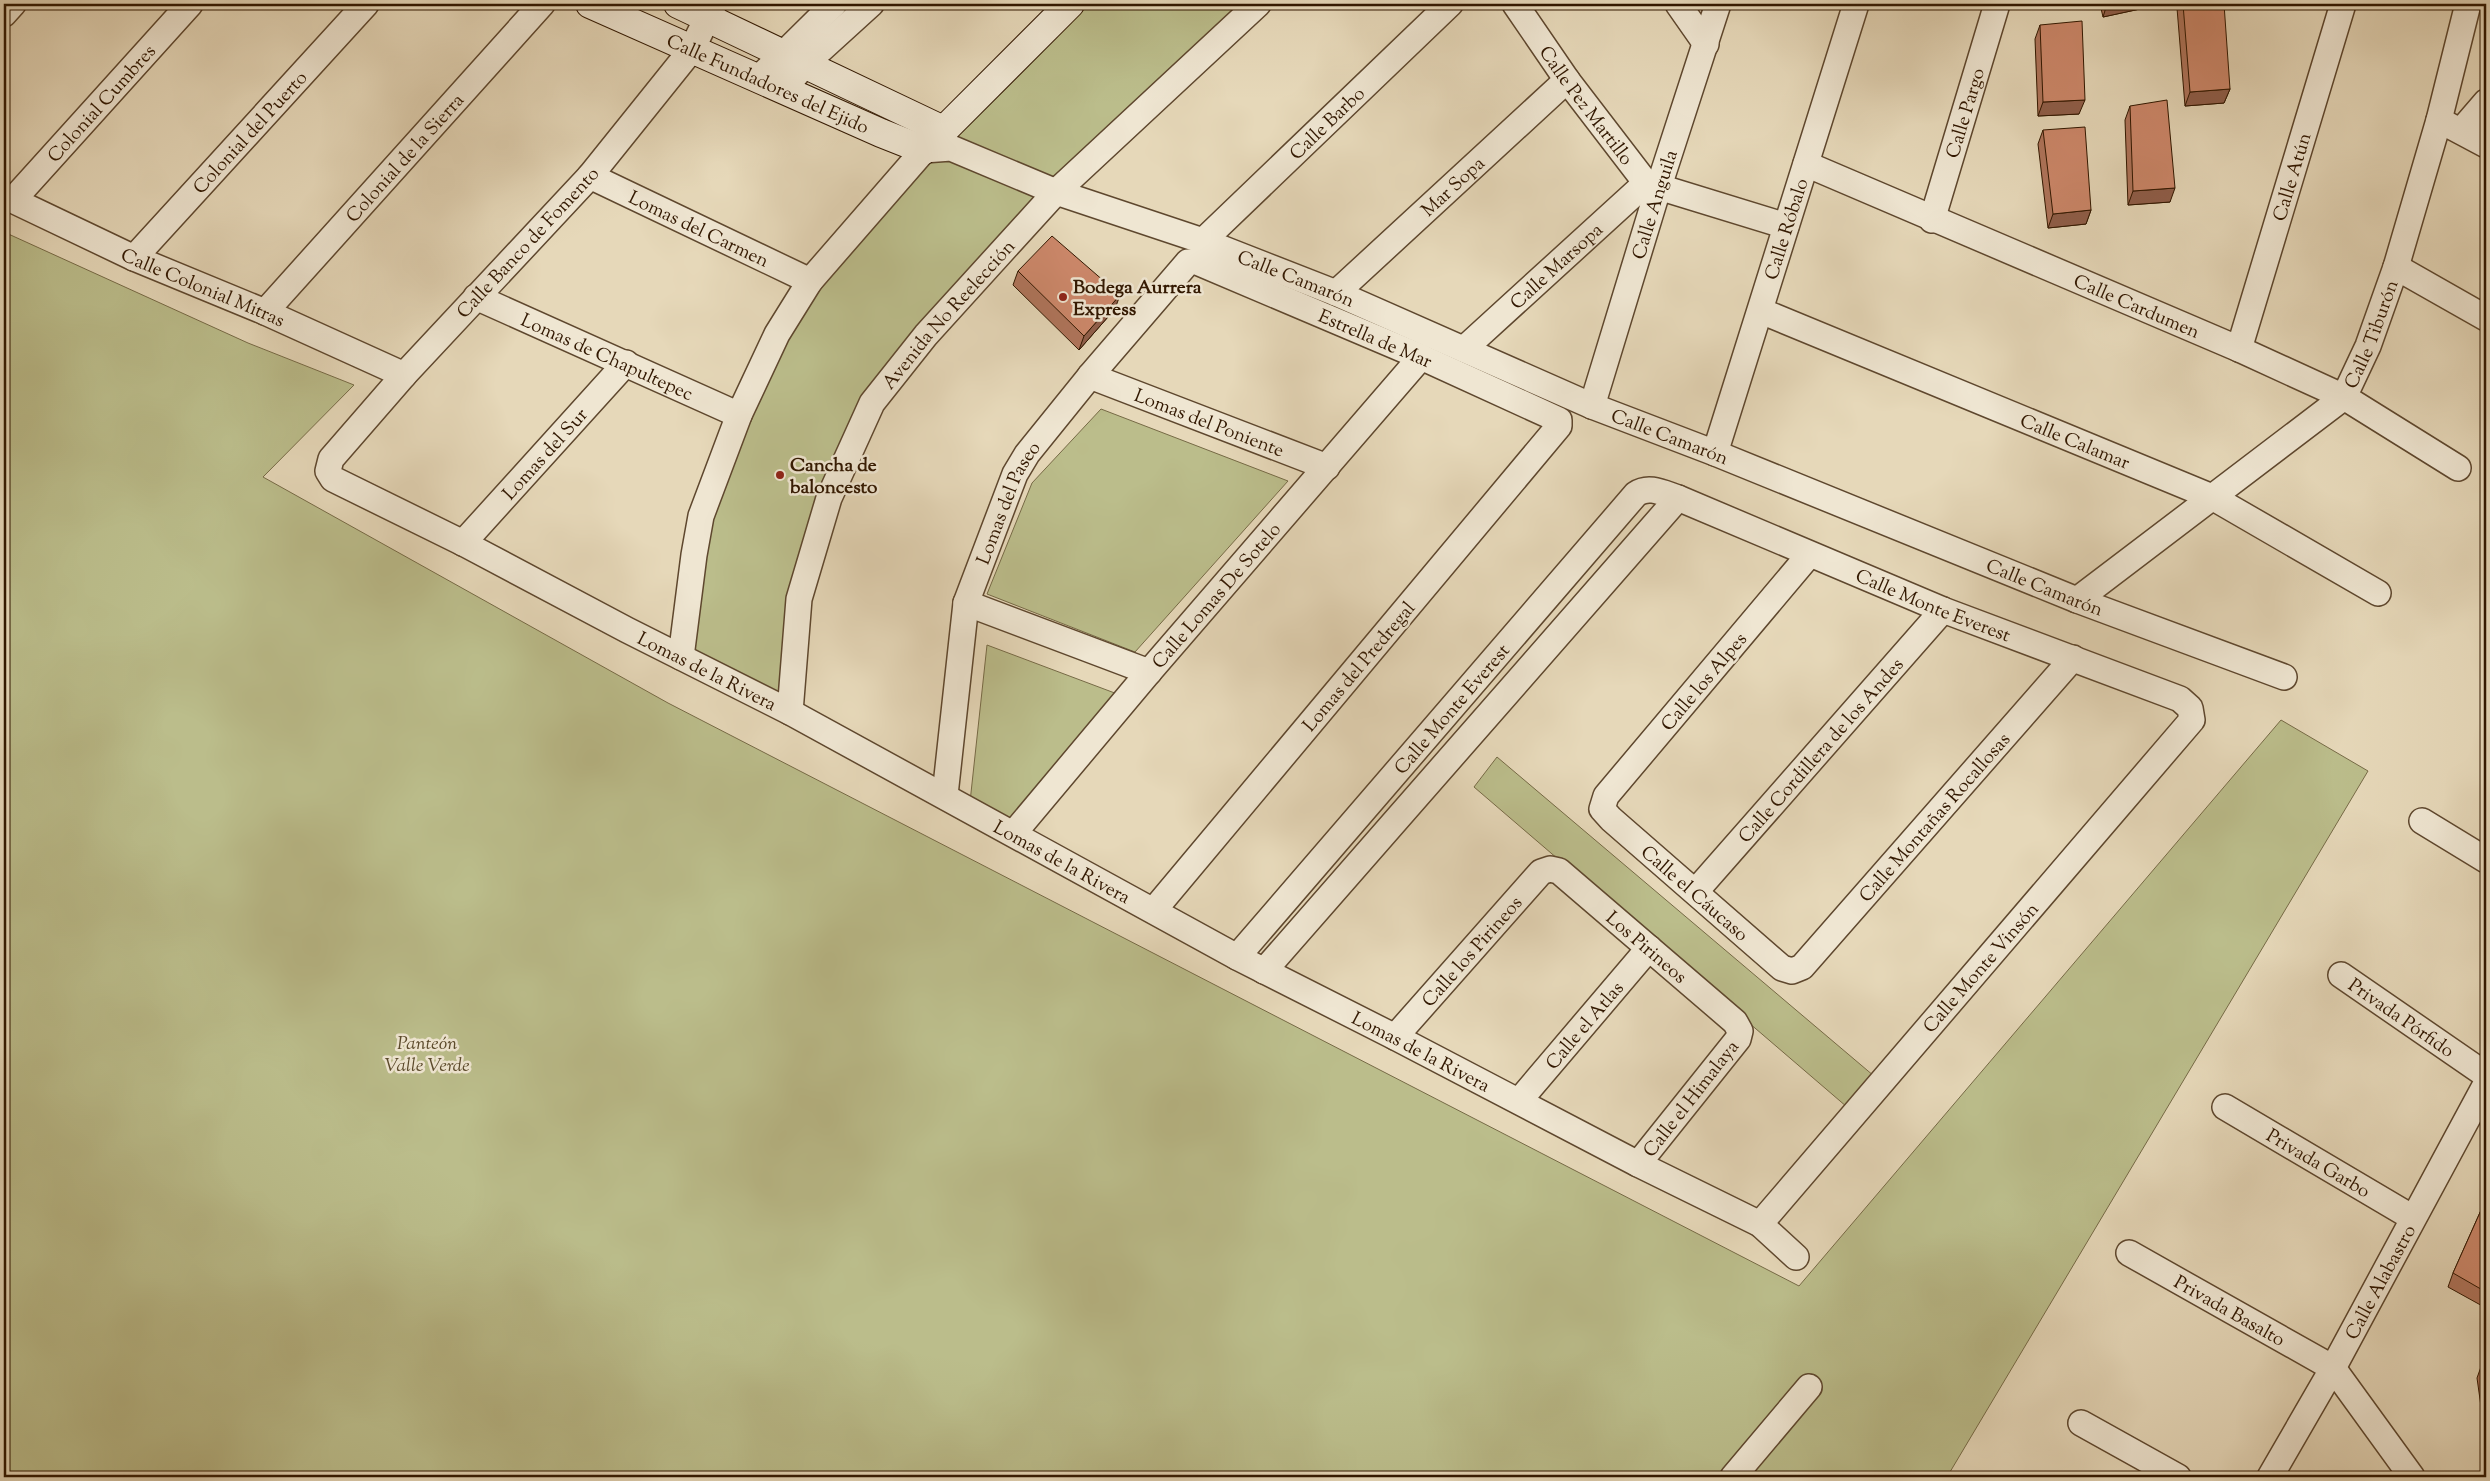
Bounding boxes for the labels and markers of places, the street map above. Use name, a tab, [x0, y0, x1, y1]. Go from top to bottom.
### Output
place label: Bodega Aurrera Express	[1073, 275, 1202, 324]
marker: Bodega Aurrera Express	[1057, 291, 1069, 303]
place label: Cancha de baloncesto	[789, 453, 878, 502]
marker: Cancha de baloncesto	[774, 469, 786, 481]

